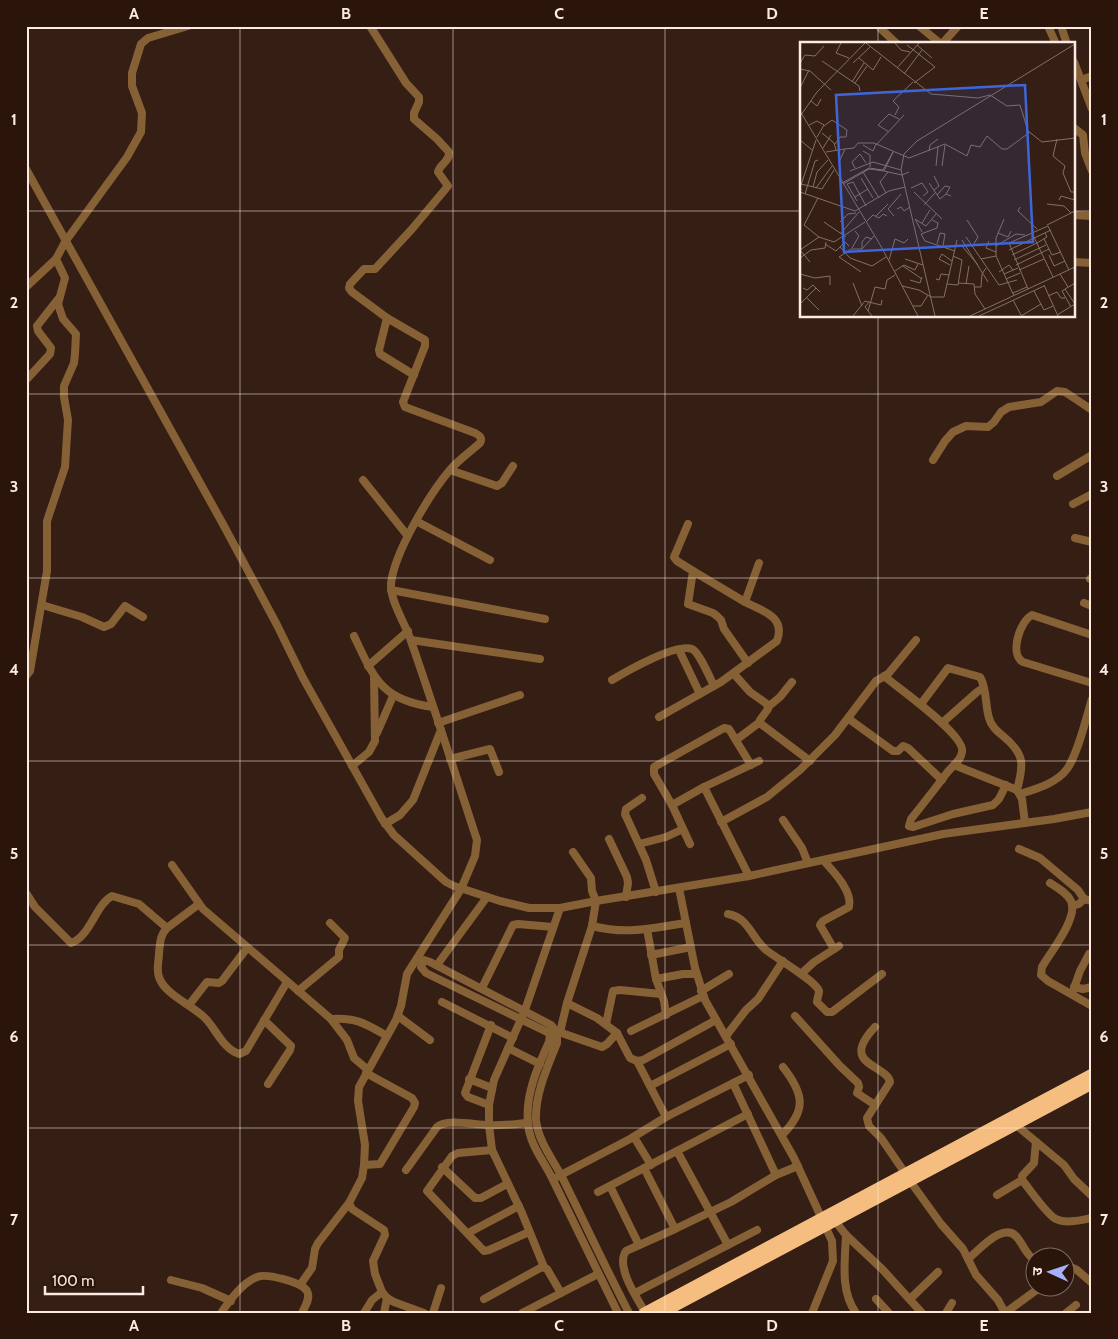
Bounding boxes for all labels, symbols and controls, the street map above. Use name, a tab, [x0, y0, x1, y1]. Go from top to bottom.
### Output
text: A	[129, 4, 139, 23]
text: B	[341, 4, 351, 23]
text: C	[554, 4, 564, 23]
text: D	[766, 4, 778, 23]
text: E	[979, 4, 989, 23]
inset map	[800, 42, 1076, 318]
text: 1	[11, 110, 17, 129]
text: 1	[1101, 110, 1107, 129]
text: 2	[10, 293, 18, 312]
text: 2	[1100, 293, 1108, 312]
text: 3	[10, 477, 18, 496]
text: 3	[1100, 477, 1108, 496]
text: 4	[9, 660, 19, 679]
text: 4	[1099, 660, 1109, 679]
text: 5	[10, 844, 18, 863]
text: 5	[1100, 844, 1108, 863]
text: 6	[10, 1027, 19, 1046]
text: 6	[1100, 1027, 1109, 1046]
text: 7	[10, 1210, 19, 1229]
text: 7	[1100, 1210, 1109, 1229]
north arrow	[1026, 1246, 1076, 1296]
scale bar	[45, 1264, 142, 1296]
text: उ	[1028, 1266, 1046, 1276]
text: 100 m	[52, 1272, 94, 1290]
text: A	[129, 1316, 139, 1335]
text: B	[341, 1316, 351, 1335]
text: C	[554, 1316, 564, 1335]
text: D	[766, 1316, 778, 1335]
text: E	[979, 1316, 989, 1335]

